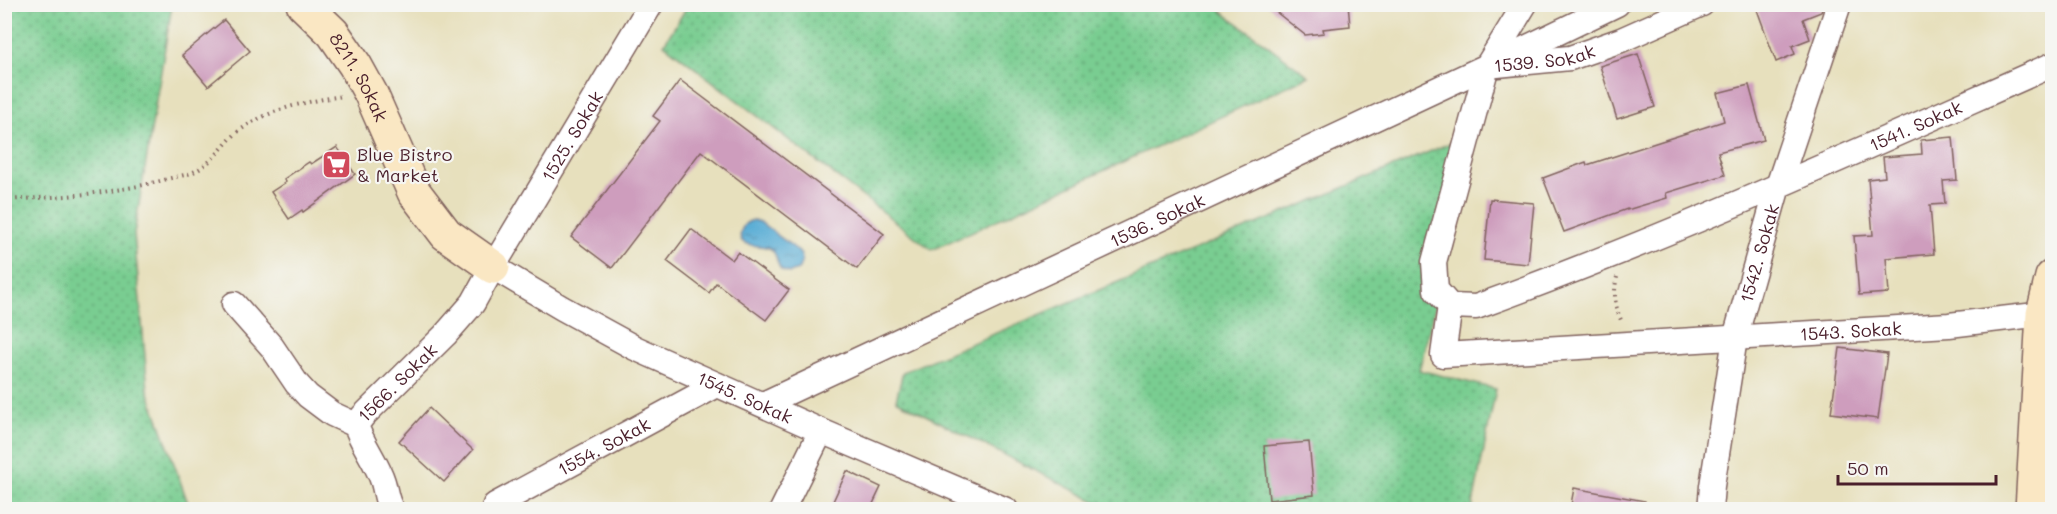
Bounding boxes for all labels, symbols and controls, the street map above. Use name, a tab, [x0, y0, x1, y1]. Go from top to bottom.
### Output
street label: 8211. Sokak	[324, 28, 394, 125]
street label: 1539. Sokak	[1493, 38, 1598, 77]
street label: 1525. Sokak	[535, 86, 608, 186]
street label: 1541. Sokak	[1865, 94, 1966, 157]
place label: Blue Bistro & Market	[357, 142, 453, 187]
supermarket icon: Blue Bistro & Market	[320, 148, 352, 180]
street label: 1536. Sokak	[1106, 187, 1209, 252]
street label: 1542. Sokak	[1734, 201, 1784, 305]
street label: 1543. Sokak	[1799, 316, 1902, 346]
street label: 1566. Sokak	[352, 338, 442, 427]
street label: 1545. Sokak	[694, 365, 796, 429]
street label: 1554. Sokak	[553, 411, 654, 481]
scale bar	[1838, 448, 1996, 486]
text: 50 m	[1847, 456, 1889, 480]

